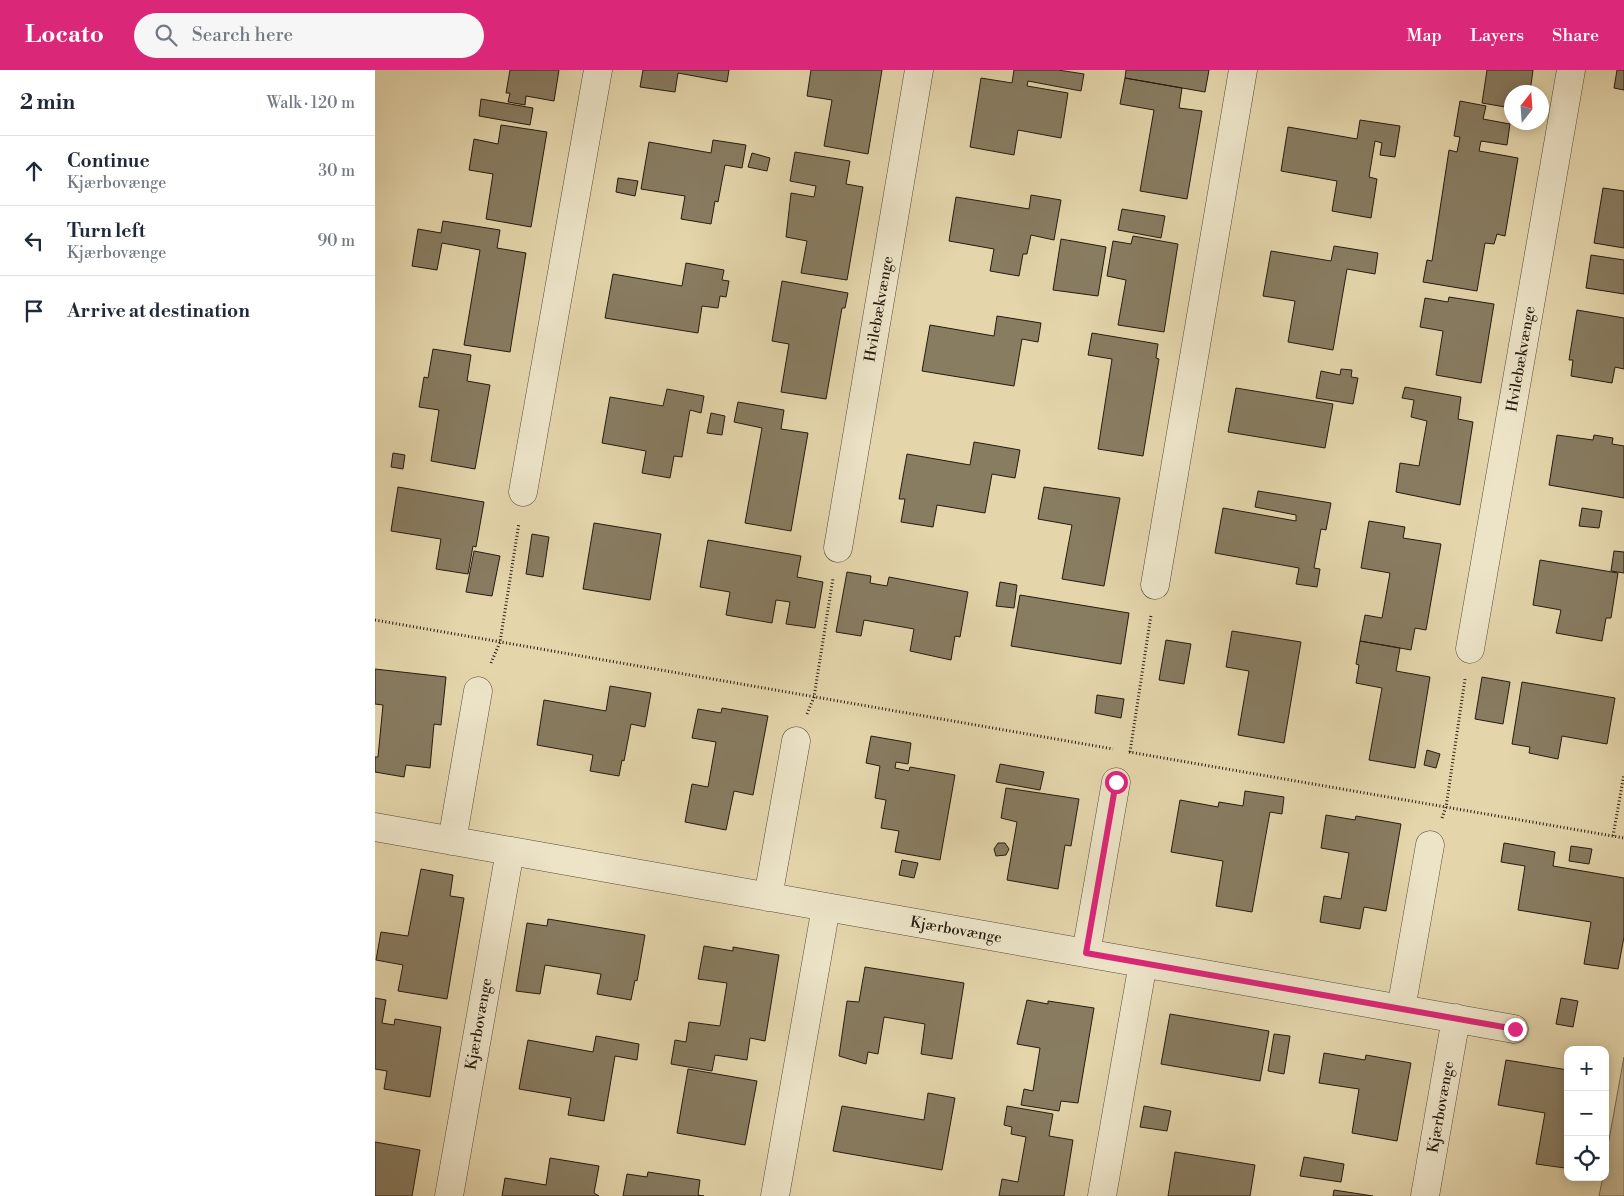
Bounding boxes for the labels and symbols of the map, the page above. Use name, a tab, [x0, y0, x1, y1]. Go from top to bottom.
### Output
north arrow	[1504, 85, 1549, 130]
street label: Hvilebækvænge	[860, 255, 898, 363]
street label: Hvilebækvænge	[1502, 305, 1540, 413]
route start	[1105, 771, 1128, 794]
street label: Kjærbovænge	[909, 913, 1003, 947]
street label: Kjærbovænge	[462, 977, 496, 1071]
route end	[1504, 1018, 1527, 1041]
street label: Kjærbovænge	[1424, 1060, 1458, 1154]

